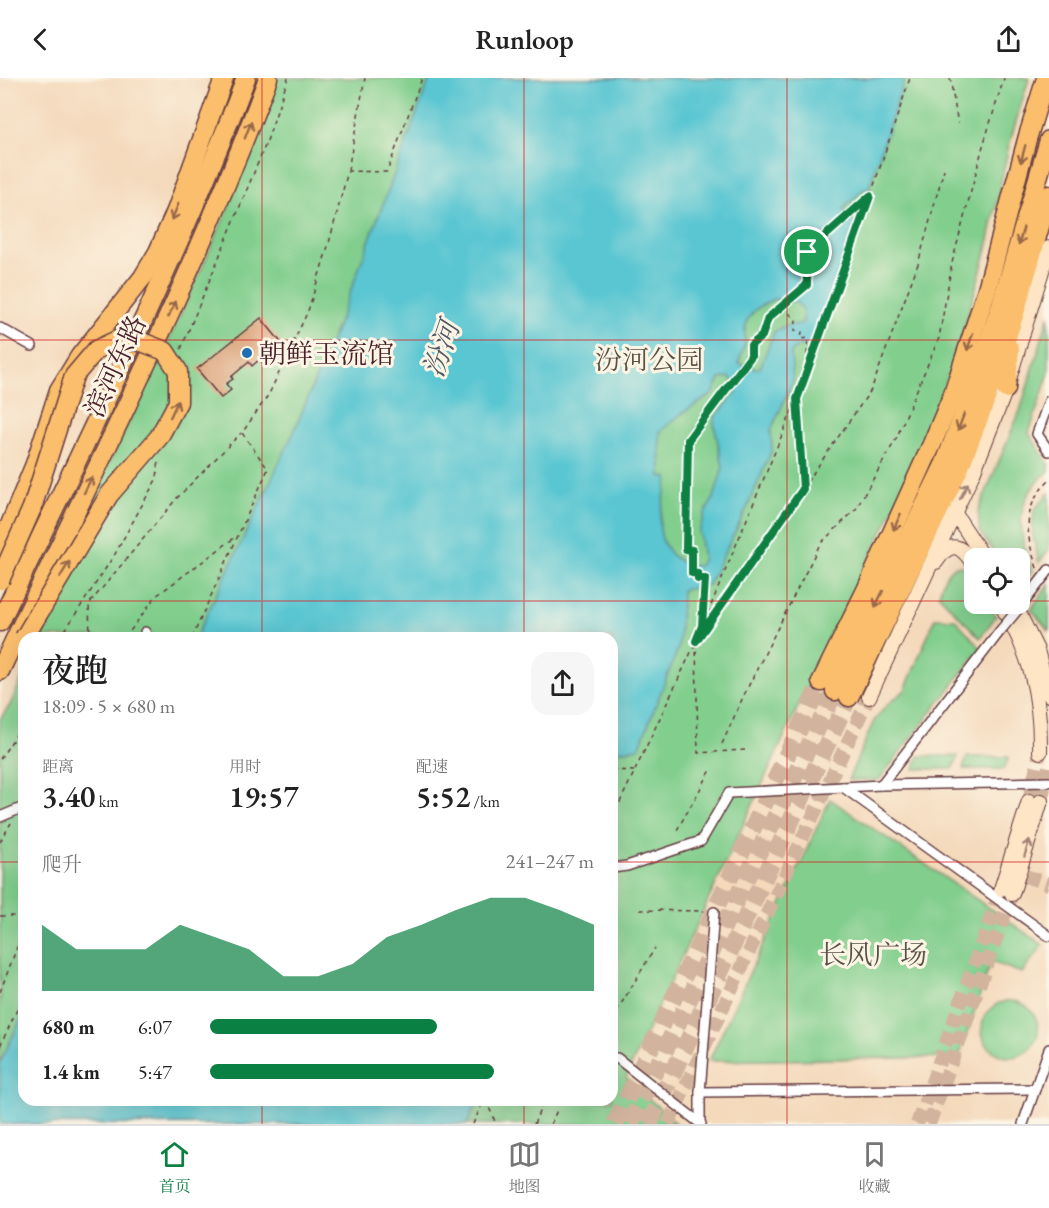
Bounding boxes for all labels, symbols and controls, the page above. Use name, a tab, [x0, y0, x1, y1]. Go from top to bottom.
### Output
text: Runloop	[476, 22, 573, 57]
icon: back	[24, 23, 57, 56]
icon: share	[992, 23, 1025, 56]
one-way arrow	[244, 121, 255, 140]
one-way arrow	[1016, 144, 1028, 163]
one-way arrow	[169, 202, 180, 220]
pin	[781, 226, 832, 277]
one-way arrow	[1015, 227, 1026, 246]
icon: arrive	[790, 235, 823, 268]
one-way arrow	[167, 301, 178, 319]
street label: 滨河东路	[76, 310, 154, 422]
water label: 汾河	[415, 312, 469, 381]
one-way arrow	[964, 332, 975, 351]
place label: 朝鲜玉流馆	[259, 336, 394, 371]
park label: 汾河公园	[595, 342, 703, 377]
marker: 朝鲜玉流馆	[240, 346, 254, 360]
one-way arrow	[168, 400, 180, 418]
one-way arrow	[955, 412, 966, 431]
one-way arrow	[82, 477, 94, 495]
one-way arrow	[958, 483, 970, 501]
one-way arrow	[891, 513, 902, 531]
map controls	[964, 548, 1030, 614]
button: locate	[964, 548, 1030, 614]
one-way arrow	[59, 561, 71, 578]
one-way arrow	[873, 589, 885, 607]
text: 夜跑	[42, 649, 108, 692]
button: share	[531, 652, 594, 715]
text: 18:09 · 5 × 680 m	[42, 693, 175, 719]
text: 距离	[42, 756, 74, 777]
text: 用时	[229, 756, 261, 777]
text: 配速	[416, 756, 448, 777]
text: 3.40	[42, 777, 95, 816]
text: 19:57	[229, 777, 299, 816]
text: 5:52	[416, 777, 470, 816]
text: km	[95, 791, 119, 812]
text: /km	[470, 791, 500, 812]
one-way arrow	[1022, 839, 1033, 858]
text: 241–247 m	[506, 848, 594, 874]
text: 爬升	[42, 851, 82, 877]
park label: 长风广场	[819, 937, 927, 972]
text: 680 m	[42, 1014, 95, 1040]
text: 6:07	[138, 1014, 172, 1040]
text: 1.4 km	[42, 1059, 100, 1085]
text: 5:47	[138, 1059, 172, 1085]
tab: 首页	[158, 1138, 191, 1197]
tab: 地图	[508, 1138, 541, 1197]
tab: 收藏	[858, 1138, 891, 1197]

